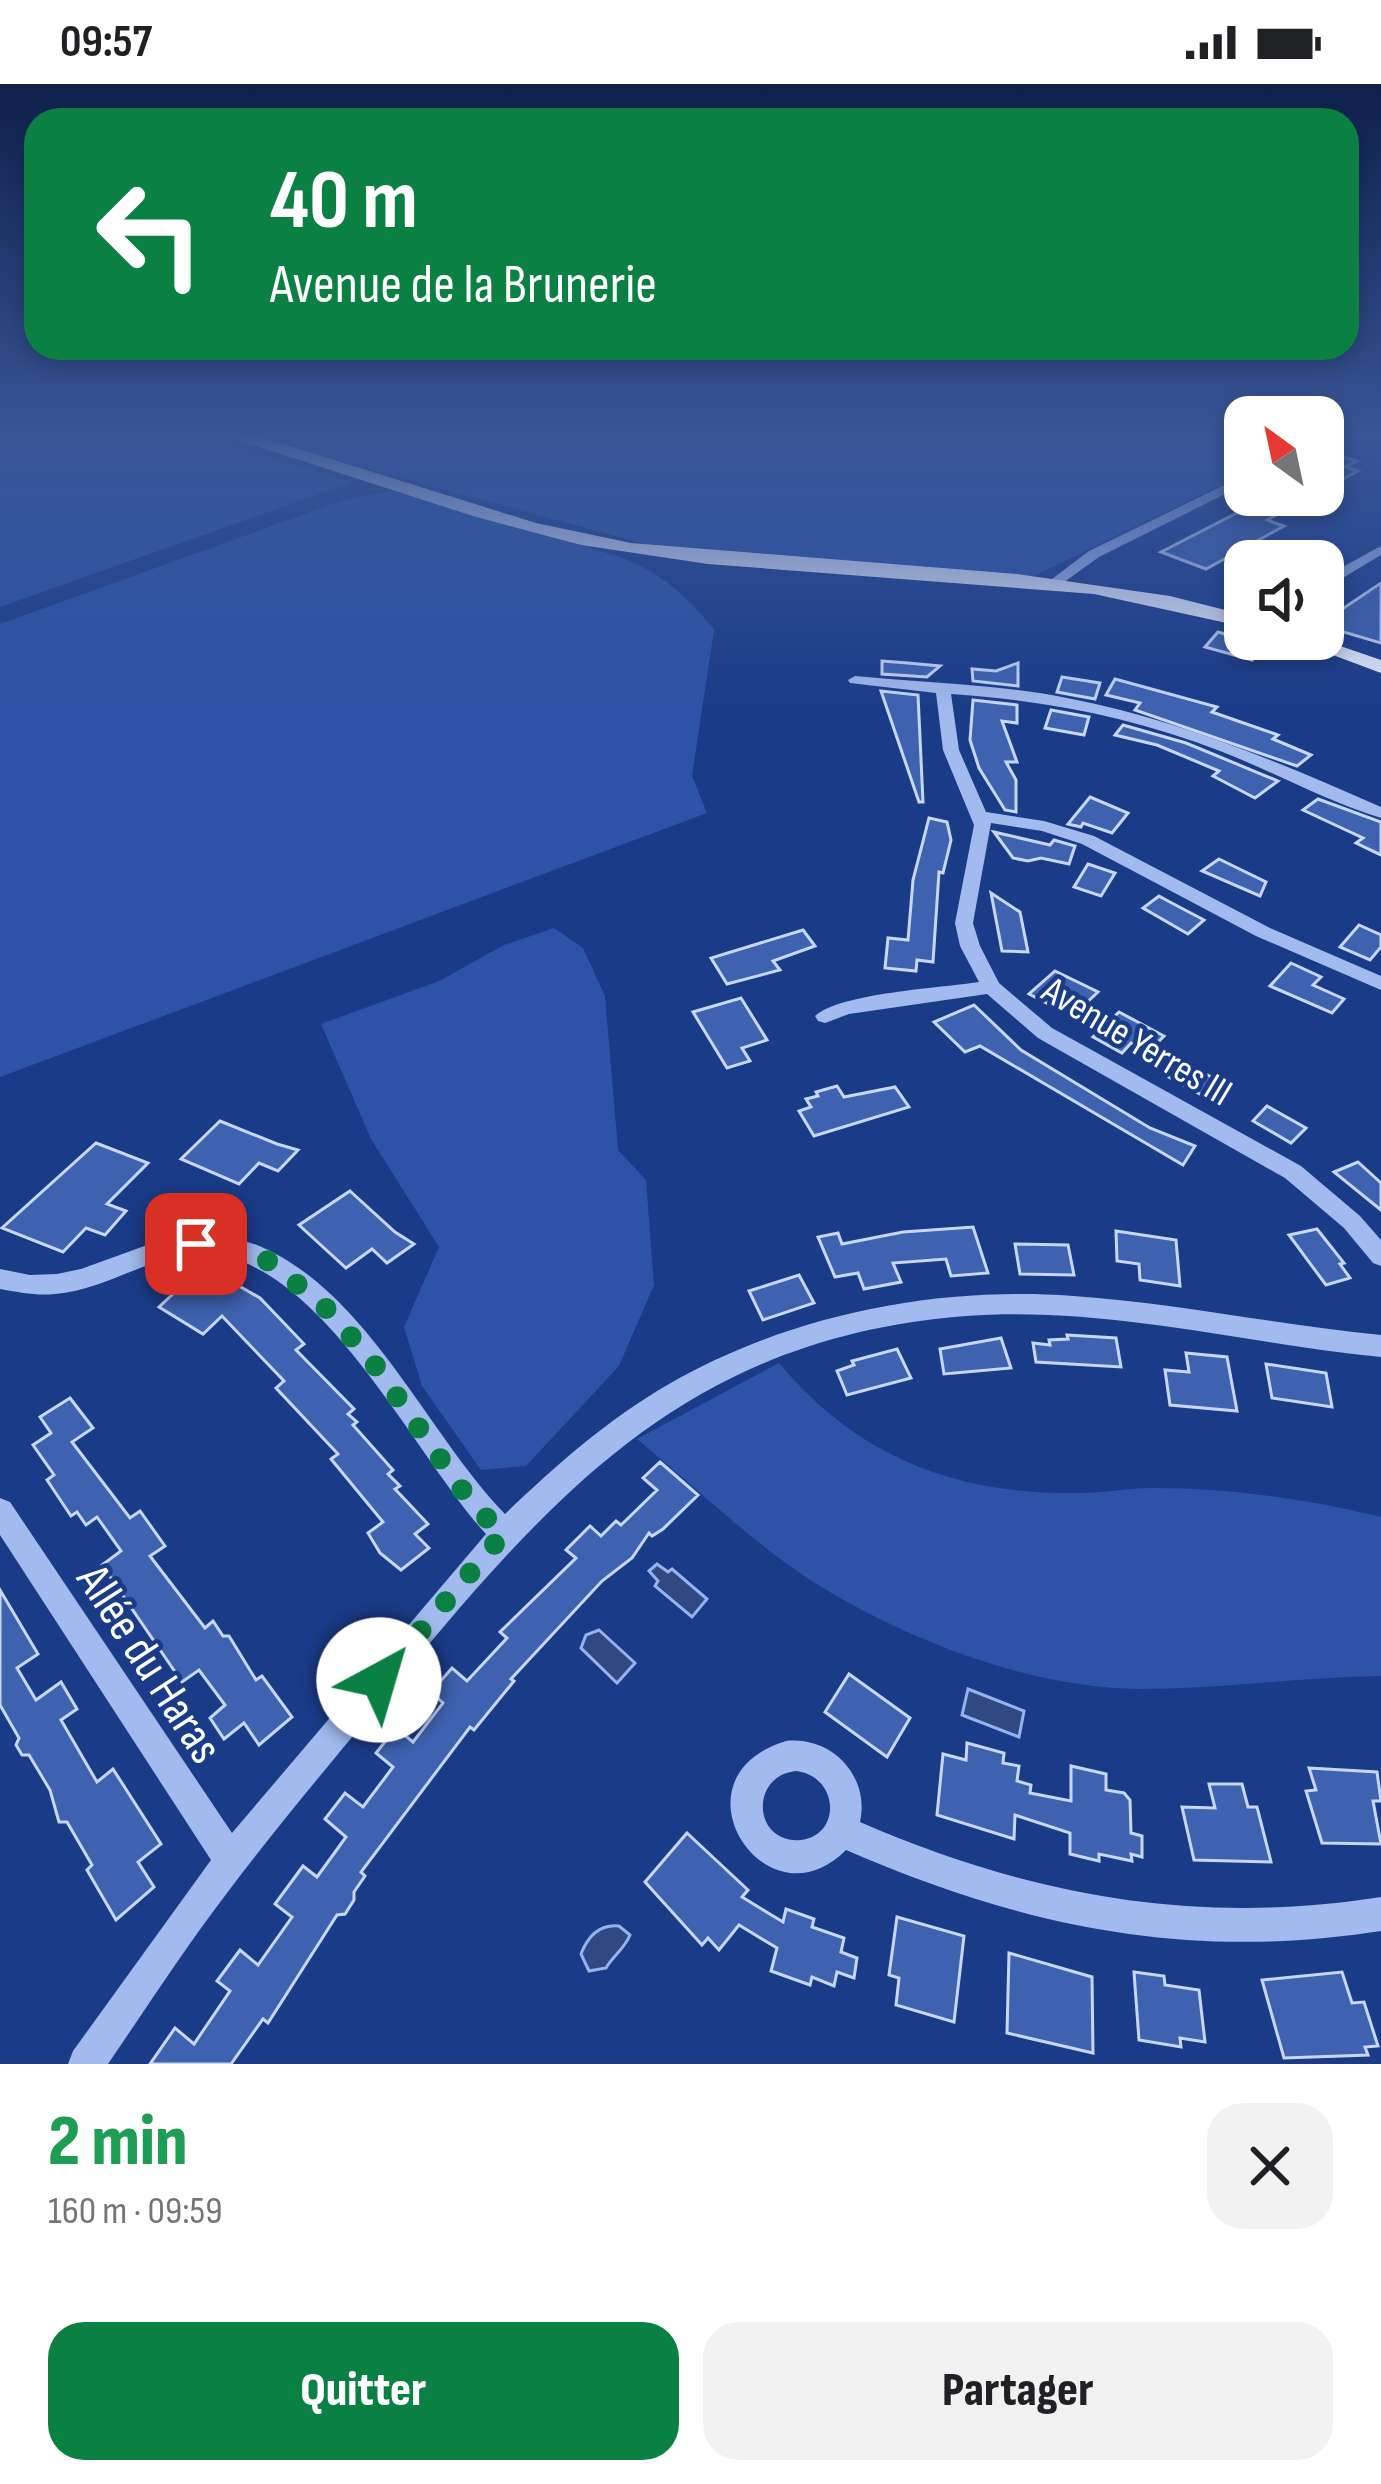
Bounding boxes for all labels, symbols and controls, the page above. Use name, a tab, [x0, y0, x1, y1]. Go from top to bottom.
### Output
text: 09:57	[60, 15, 152, 70]
text: 40 m	[270, 151, 418, 252]
icon: left	[72, 156, 228, 312]
text: Avenue de la Brunerie	[270, 253, 657, 318]
north arrow	[1224, 396, 1344, 516]
map controls	[1224, 396, 1344, 660]
button: sound	[1224, 540, 1344, 660]
street label: Avenue Yerres III	[1033, 967, 1240, 1117]
pin	[145, 1193, 247, 1295]
icon: arrive	[163, 1211, 229, 1277]
street label: Allée du Haras	[63, 1554, 234, 1774]
position arrow	[316, 1617, 442, 1743]
text: 2 min	[48, 2099, 188, 2186]
button: close	[1207, 2103, 1333, 2229]
text: 160 m · 09:59	[48, 2188, 223, 2235]
button: Quitter	[48, 2322, 679, 2460]
button: Partager	[703, 2322, 1333, 2460]

